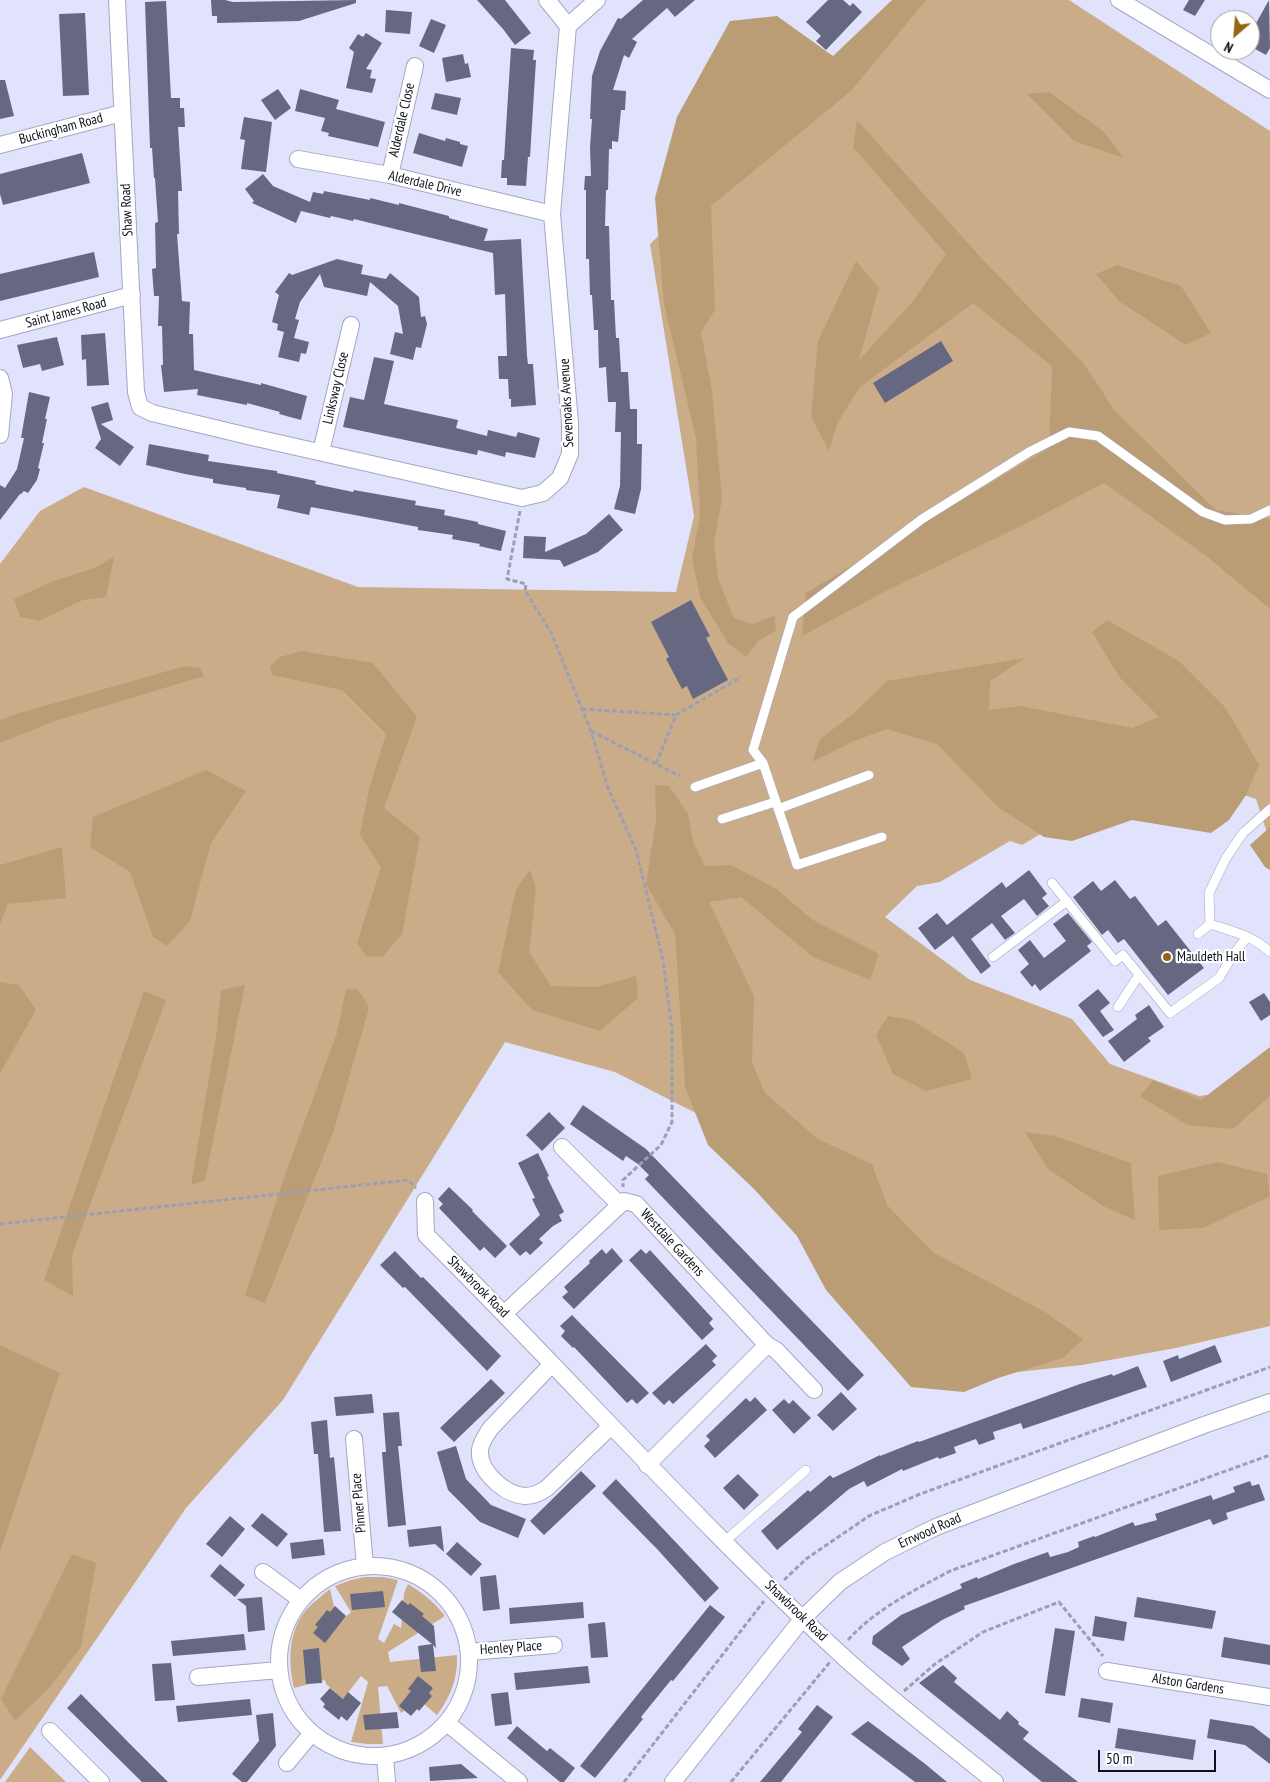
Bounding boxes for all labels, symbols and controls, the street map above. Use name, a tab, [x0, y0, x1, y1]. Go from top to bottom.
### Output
north arrow	[1210, 10, 1260, 60]
text: N	[1221, 38, 1236, 57]
street label: Alderdale Close	[385, 81, 419, 159]
street label: Buckingham Road	[17, 110, 105, 148]
street label: Alderdale Drive	[387, 167, 463, 201]
street label: Shaw Road	[117, 183, 137, 237]
street label: Saint James Road	[24, 294, 108, 332]
street label: Linksway Close	[320, 350, 352, 426]
street label: Sevenoaks Avenue	[556, 358, 578, 448]
place label: Mauldeth Hall	[1177, 949, 1245, 965]
marker: Mauldeth Hall	[1161, 951, 1173, 963]
street label: Westdale Gardens	[637, 1206, 707, 1280]
street label: Shawbrook Road	[444, 1253, 512, 1321]
street label: Pinner Place	[348, 1472, 370, 1534]
street label: Errwood Road	[896, 1510, 964, 1552]
street label: Shawbrook Road	[761, 1577, 831, 1645]
street label: Henley Place	[479, 1637, 543, 1659]
street label: Alston Gardens	[1151, 1670, 1225, 1698]
scale bar	[1100, 1740, 1218, 1772]
text: 50 m	[1106, 1749, 1132, 1768]

